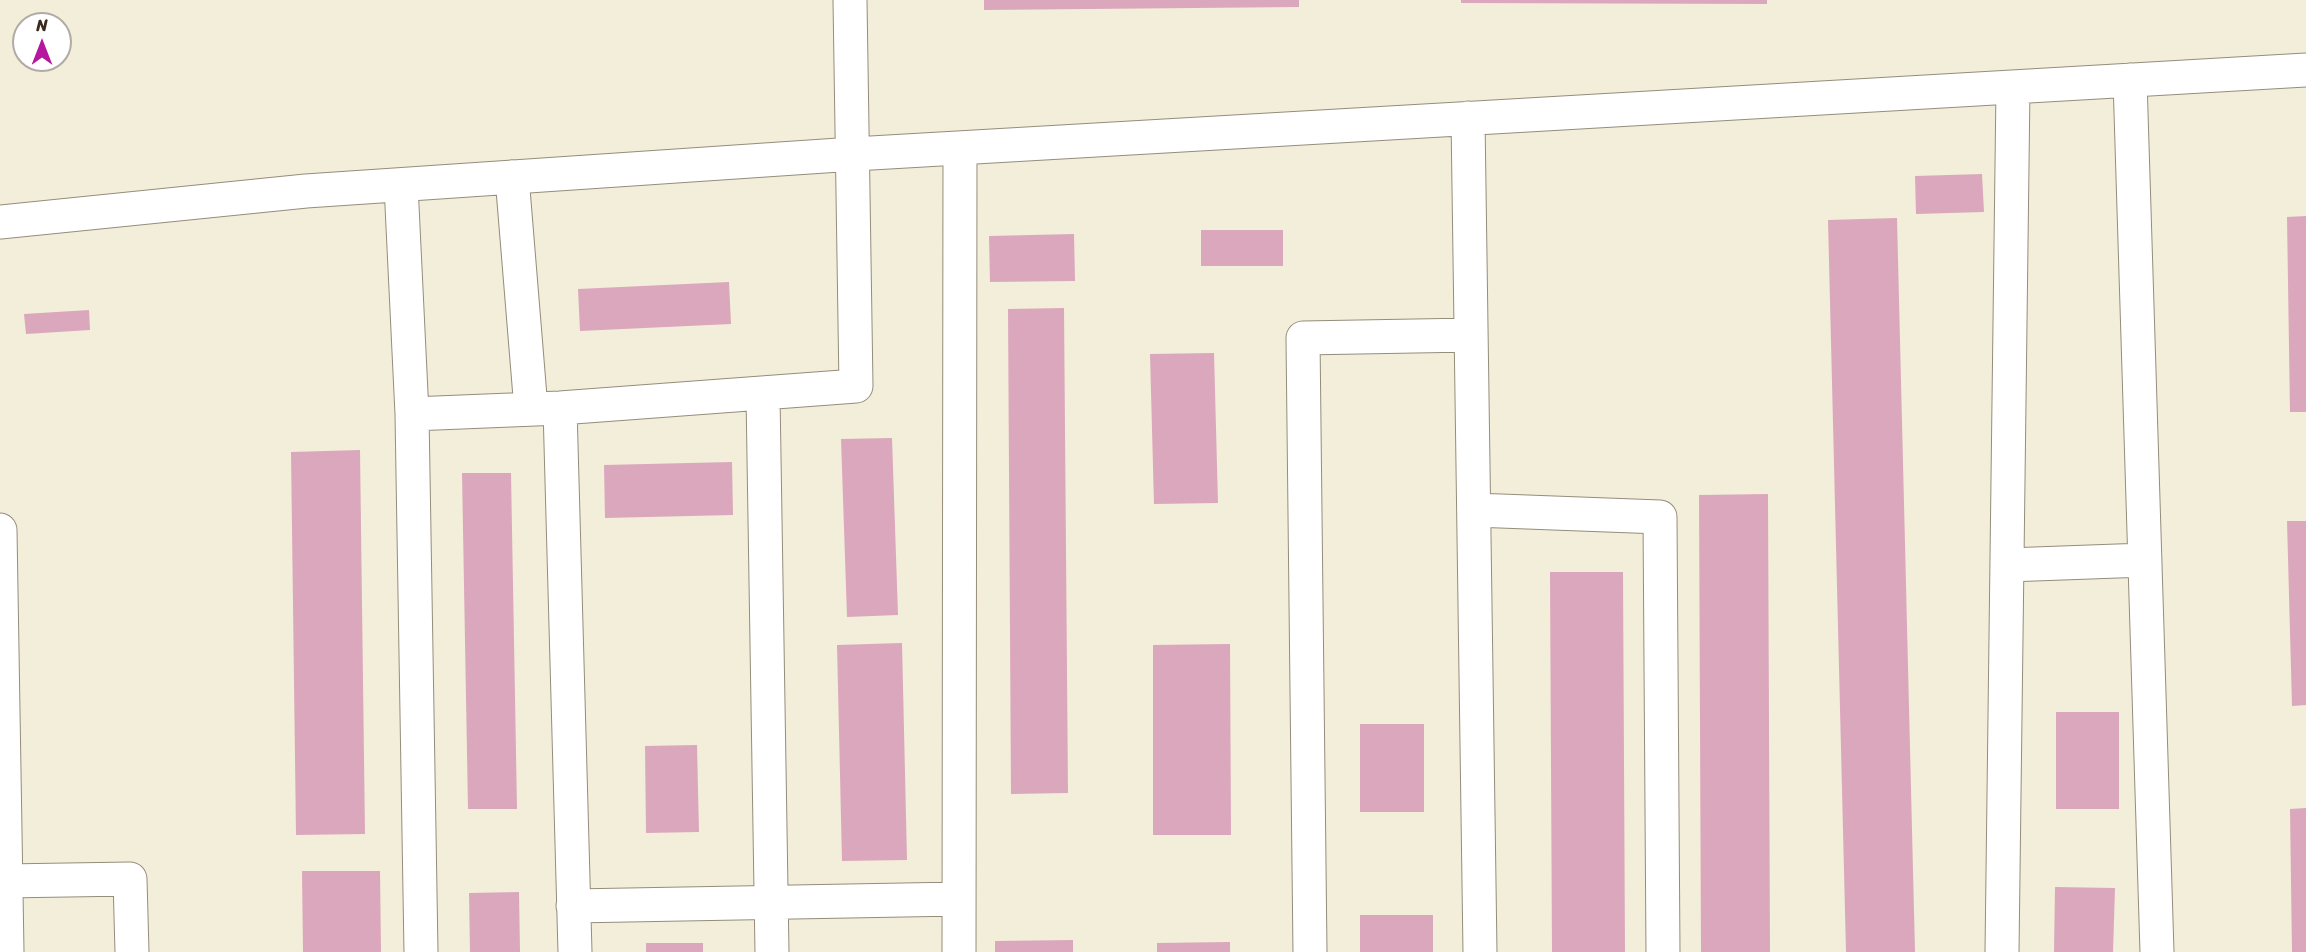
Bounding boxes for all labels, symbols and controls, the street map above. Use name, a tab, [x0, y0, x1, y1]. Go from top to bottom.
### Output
text: N	[36, 11, 48, 40]
north arrow	[12, 12, 72, 72]

